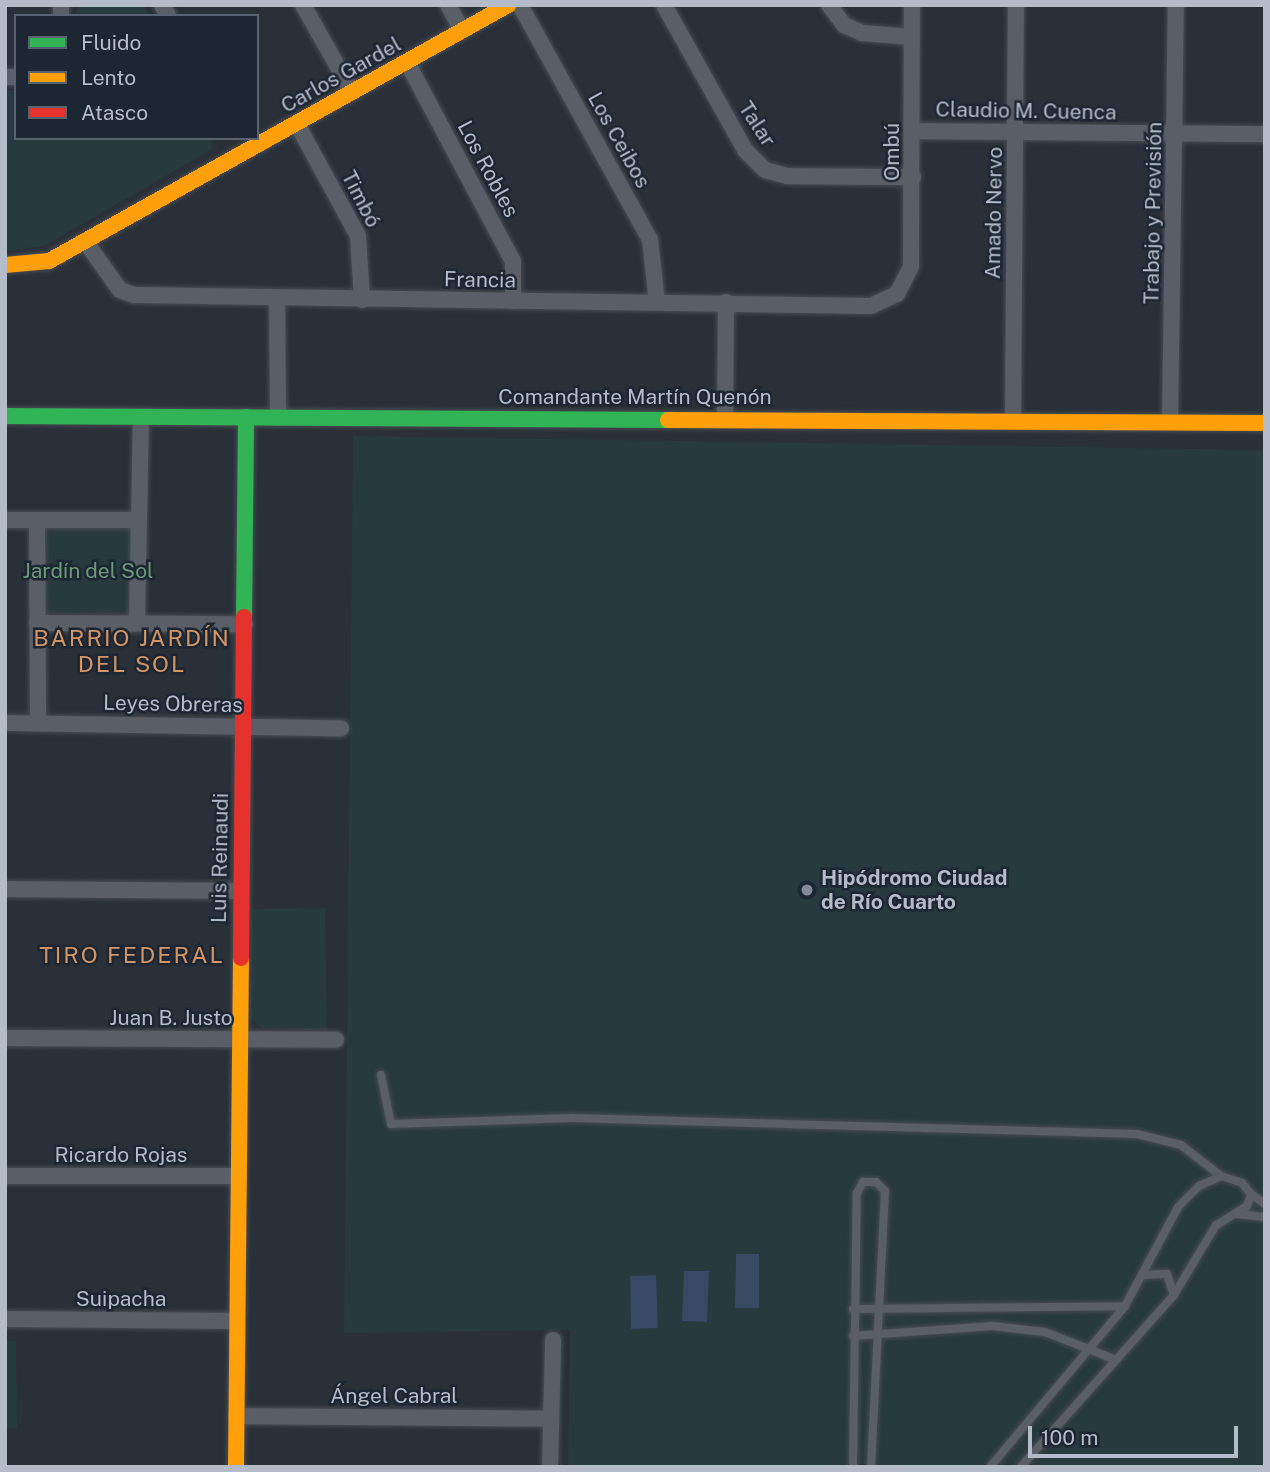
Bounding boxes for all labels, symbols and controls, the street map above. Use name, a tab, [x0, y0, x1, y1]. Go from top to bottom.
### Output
legend	[14, 14, 259, 140]
text: Fluido	[81, 30, 141, 55]
street label: Carlos Gardel	[277, 32, 405, 118]
text: Lento	[81, 65, 136, 90]
street label: Los Ceibos	[582, 88, 656, 192]
street label: Talar	[733, 97, 781, 151]
street label: Claudio M. Cuenca	[935, 97, 1117, 125]
text: Atasco	[81, 100, 148, 125]
street label: Los Robles	[452, 116, 524, 222]
street label: Trabajo y Previsión	[1139, 121, 1167, 305]
street label: Ombú	[879, 123, 905, 181]
street label: Amado Nervo	[980, 147, 1008, 279]
street label: Timbó	[336, 166, 386, 232]
street label: Francia	[444, 267, 516, 293]
street label: Comandante Martín Quenón	[498, 384, 772, 410]
park label: Jardín del Sol	[22, 558, 154, 584]
district label: BARRIO JARDÍN DEL SOL	[35, 624, 229, 678]
street label: Leyes Obreras	[103, 690, 243, 718]
street label: Luis Reinaudi	[206, 793, 234, 923]
place label: Hipódromo Ciudad de Río Cuarto	[821, 865, 1007, 915]
marker: Hipódromo Ciudad de Río Cuarto	[799, 882, 815, 898]
district label: TIRO FEDERAL	[41, 941, 223, 969]
street label: Juan B. Justo	[109, 1005, 233, 1031]
street label: Ricardo Rojas	[54, 1142, 188, 1168]
street label: Suipacha	[76, 1286, 166, 1312]
street label: Ángel Cabral	[330, 1383, 458, 1409]
scale bar	[1032, 1412, 1242, 1456]
text: 100 m	[1041, 1425, 1098, 1450]

